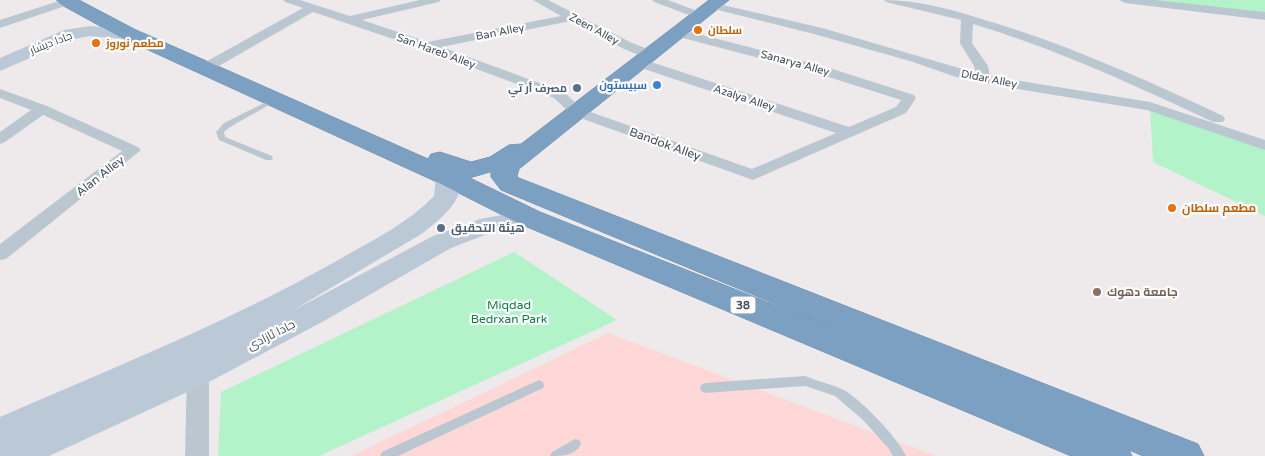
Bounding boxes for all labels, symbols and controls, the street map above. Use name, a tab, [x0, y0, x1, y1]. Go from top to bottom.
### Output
street label: Zeen Alley	[567, 10, 621, 48]
street label: Ban Alley	[475, 21, 525, 43]
marker: سلطان	[692, 24, 704, 36]
place label: سلطان	[708, 24, 742, 37]
street label: جادا دیشار	[27, 29, 74, 57]
street label: San Hareb Alley	[395, 31, 477, 71]
marker: مطعم نوروز	[90, 37, 102, 49]
place label: مطعم نوروز	[105, 37, 164, 51]
street label: Sanarya Alley	[759, 48, 831, 78]
street label: Dldar Alley	[960, 67, 1018, 91]
place label: سبيستون	[599, 79, 647, 93]
marker: سبيستون	[651, 79, 663, 91]
place label: مصرف أر تي	[508, 81, 567, 98]
marker: مصرف أر تي	[571, 82, 583, 94]
street label: Azalya Alley	[712, 82, 776, 114]
street label: Bandok Alley	[627, 125, 703, 164]
street label: Alan Alley	[73, 153, 127, 199]
place label: مطعم سلطان	[1182, 201, 1256, 216]
marker: مطعم سلطان	[1166, 202, 1178, 214]
place label: هيئة التحقيق	[451, 221, 525, 236]
marker: هيئة التحقيق	[435, 222, 447, 234]
place label: جامعة دهوك	[1107, 285, 1178, 300]
marker: جامعة دهوك	[1091, 286, 1103, 298]
road number: 38	[730, 296, 756, 314]
park label: Miqdad Bedrxan Park	[471, 298, 548, 326]
street label: جادا ئازادی	[245, 317, 297, 353]

